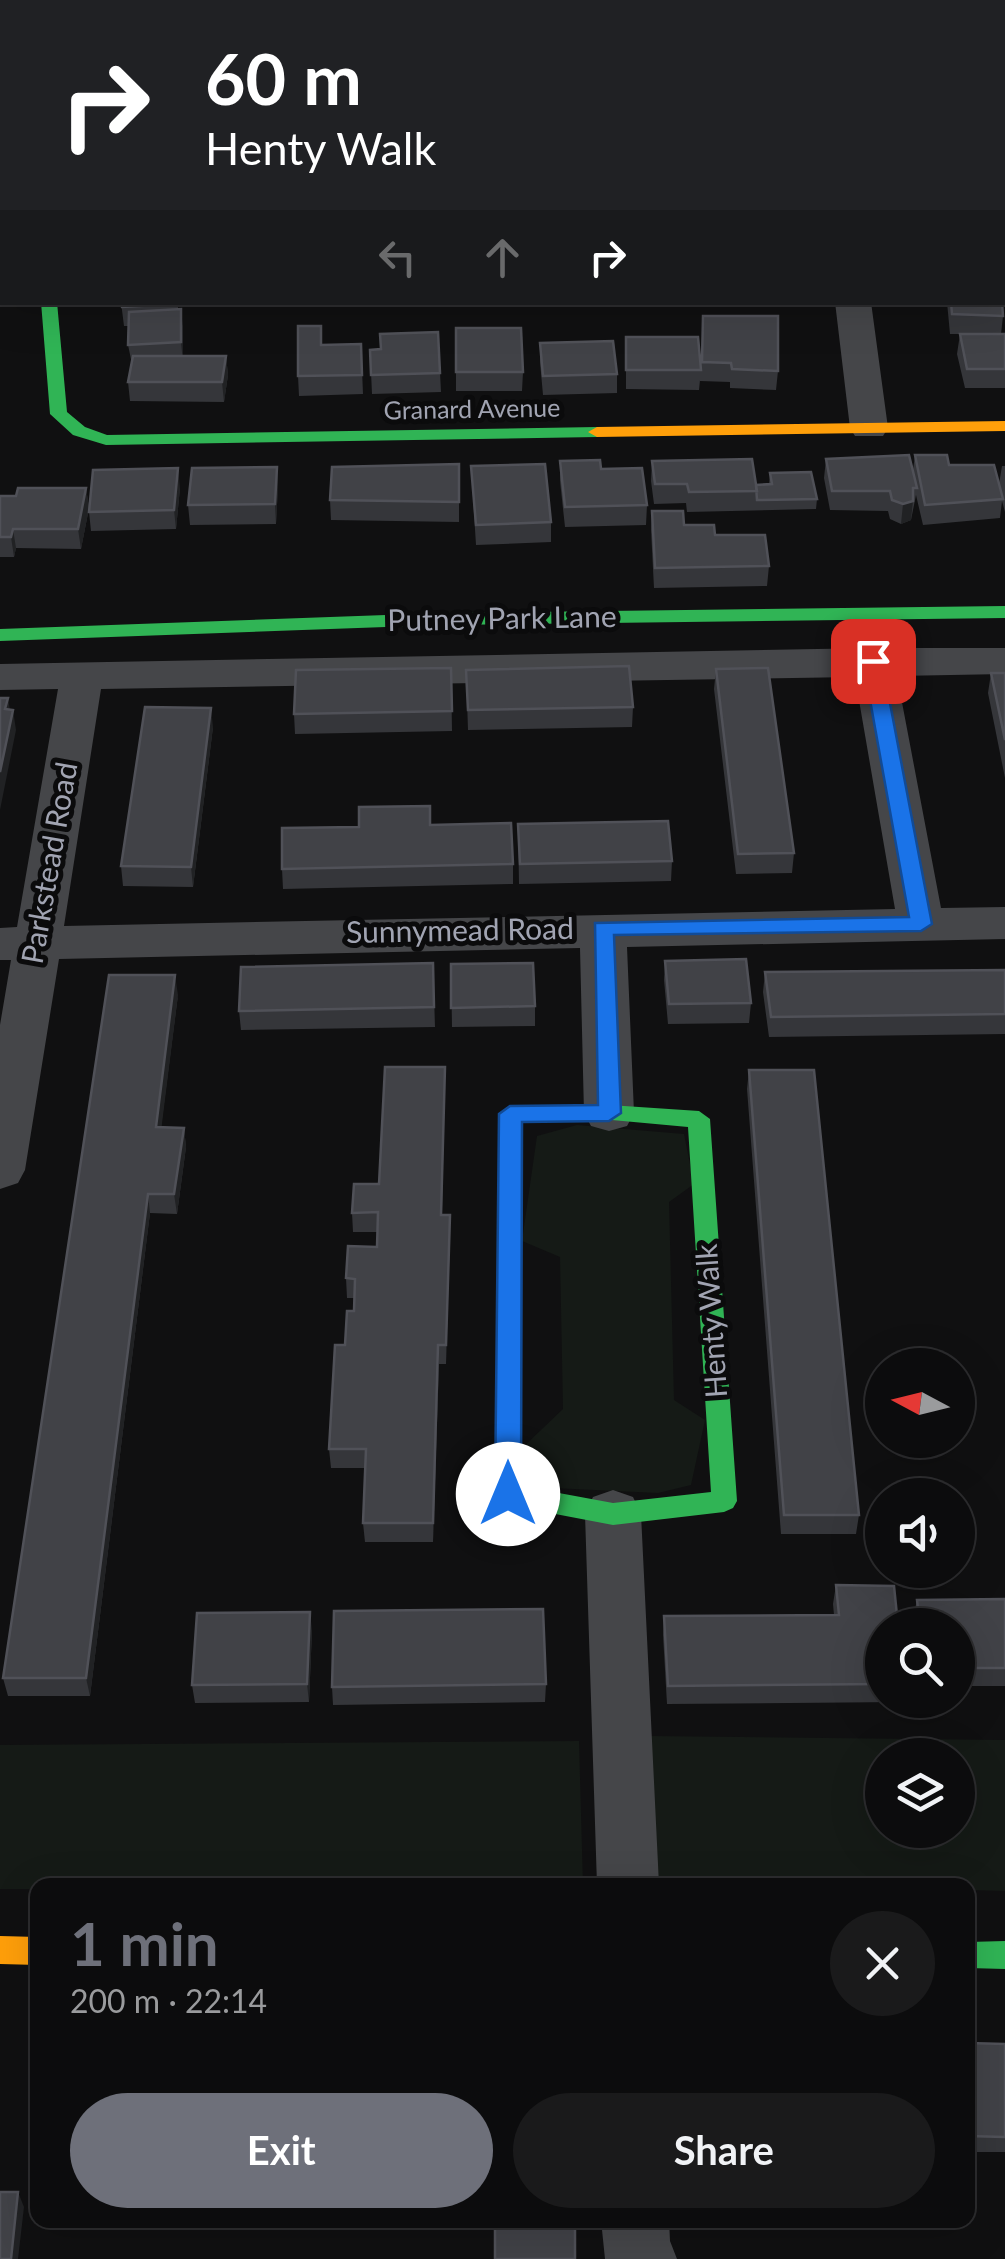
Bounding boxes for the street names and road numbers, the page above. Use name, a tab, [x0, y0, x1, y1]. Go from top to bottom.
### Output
street label: Granard Avenue	[383, 391, 561, 425]
street label: Putney Park Lane	[387, 597, 617, 637]
street label: Parkstead Road	[13, 759, 83, 966]
street label: Sunnymead Road	[346, 909, 574, 949]
street label: Henty Walk	[687, 1242, 733, 1399]

